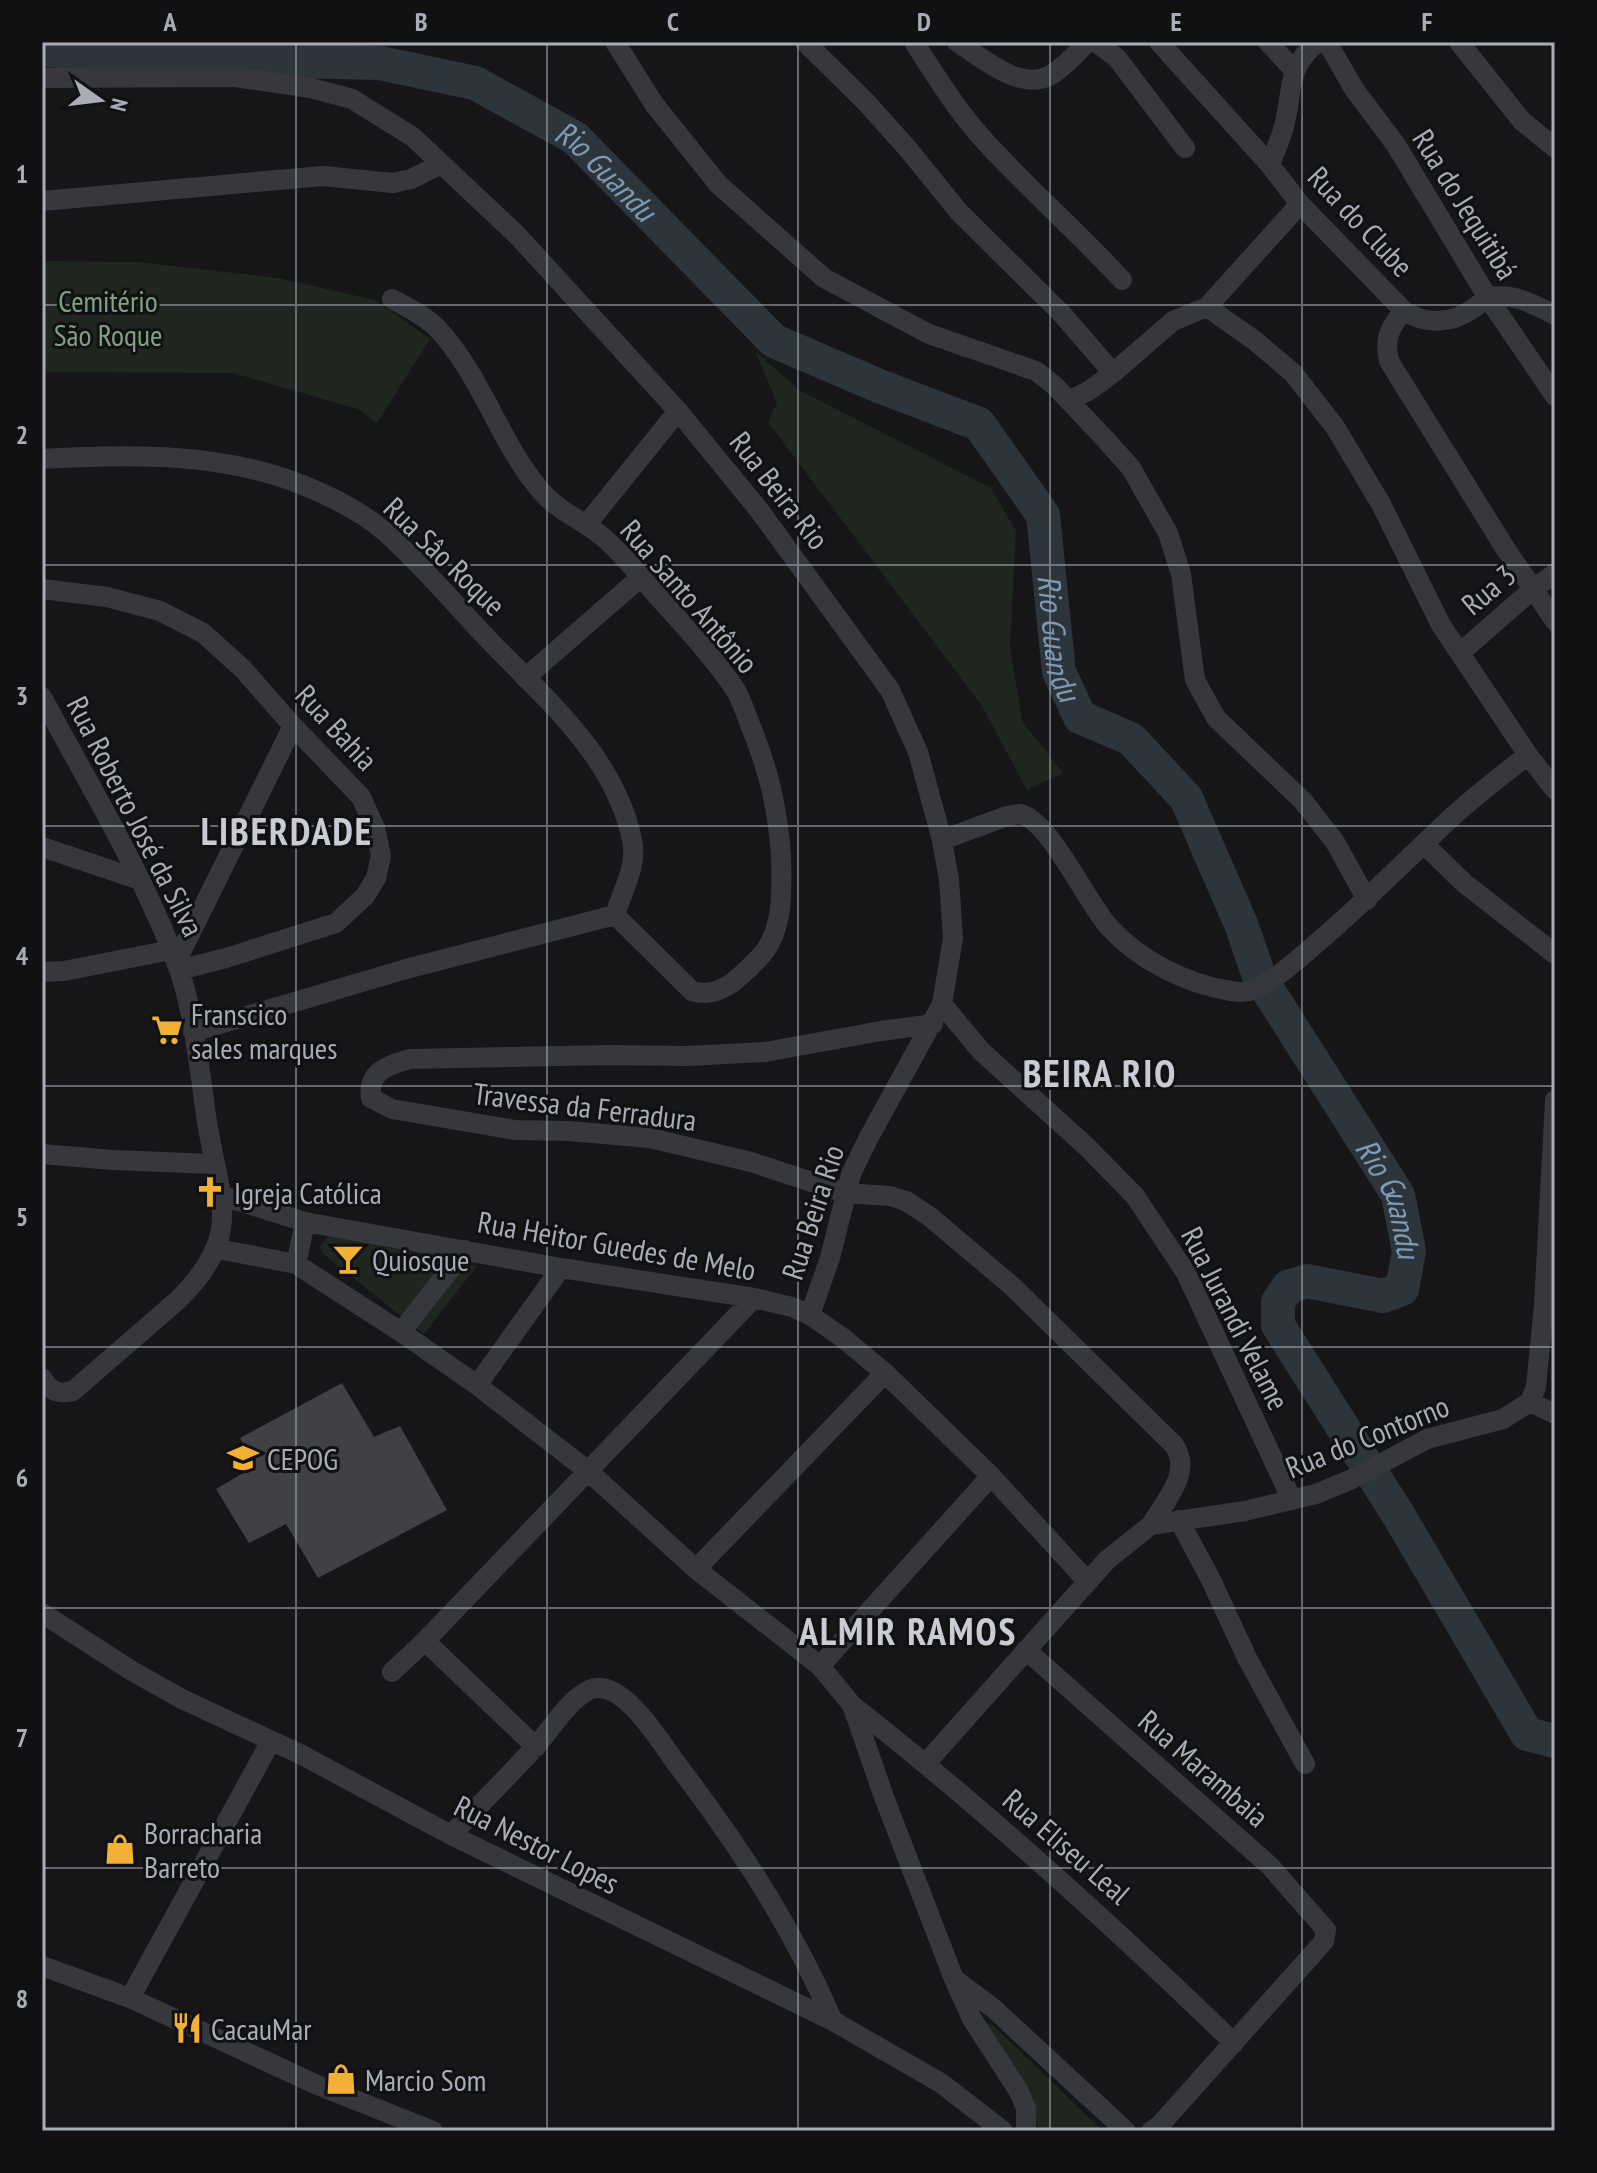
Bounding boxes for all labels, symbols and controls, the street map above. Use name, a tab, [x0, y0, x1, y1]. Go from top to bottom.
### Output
text: A	[162, 5, 177, 38]
text: B	[415, 5, 428, 38]
text: C	[667, 5, 679, 38]
text: D	[917, 5, 931, 38]
text: E	[1170, 5, 1182, 38]
text: F	[1422, 5, 1433, 38]
north arrow	[60, 60, 140, 140]
text: N	[104, 96, 134, 114]
water label: Rio Guandu	[548, 110, 667, 231]
street label: Rua do Jequitibá	[1404, 122, 1528, 286]
text: 1	[16, 157, 28, 190]
street label: Rua do Clube	[1300, 158, 1422, 284]
park label: Cemitério São Roque	[54, 281, 162, 354]
text: 2	[16, 418, 28, 451]
street label: Rua Beira Rio	[722, 423, 838, 557]
street label: Rua Sâo Roque	[376, 488, 514, 624]
street label: Rua Santo Antônio	[613, 511, 767, 681]
street label: Rua 3	[1453, 555, 1523, 623]
water label: Rio Guandu	[1028, 573, 1091, 710]
street label: Rua Bahia	[287, 676, 387, 778]
text: 3	[16, 679, 28, 712]
street label: Rua Roberto José da Silva	[59, 690, 213, 942]
district label: LIBERDADE	[201, 806, 373, 855]
text: 4	[16, 939, 29, 972]
place label: Franscico sales marques	[191, 994, 337, 1067]
supermarket icon: Franscico sales marques	[150, 1013, 184, 1047]
district label: BEIRA RIO	[1023, 1048, 1177, 1097]
street label: Travessa da Ferradura	[471, 1073, 699, 1139]
water label: Rio Guandu	[1346, 1130, 1431, 1264]
street label: Rua Beira Rio	[772, 1140, 852, 1284]
place label: Igreja Católica	[234, 1173, 382, 1212]
church icon: Igreja Católica	[193, 1175, 227, 1209]
text: 5	[16, 1200, 28, 1233]
street label: Rua Heitor Guedes de Melo	[475, 1201, 759, 1289]
street label: Rua Jurandi Velame	[1173, 1220, 1299, 1416]
place label: Quiosque	[372, 1240, 469, 1279]
bar icon: Quiosque	[331, 1242, 365, 1276]
street label: Rua do Contorno	[1280, 1386, 1454, 1486]
place label: CEPOG	[267, 1439, 338, 1478]
school or university icon: CEPOG	[226, 1441, 260, 1475]
text: 6	[16, 1461, 28, 1494]
district label: ALMIR RAMOS	[798, 1606, 1017, 1655]
street label: Rua Marambaia	[1131, 1701, 1277, 1835]
text: 7	[16, 1721, 28, 1754]
street label: Rua Eliseu Leal	[995, 1780, 1139, 1912]
street label: Rua Nestor Lopes	[448, 1786, 626, 1902]
place label: Borracharia Barreto	[144, 1813, 262, 1886]
shop icon: Borracharia Barreto	[103, 1832, 137, 1866]
text: 8	[16, 1982, 28, 2015]
place label: CacauMar	[211, 2009, 312, 2048]
restaurant icon: CacauMar	[170, 2011, 204, 2045]
place label: Marcio Som	[365, 2060, 486, 2099]
shop icon: Marcio Som	[324, 2062, 358, 2096]

